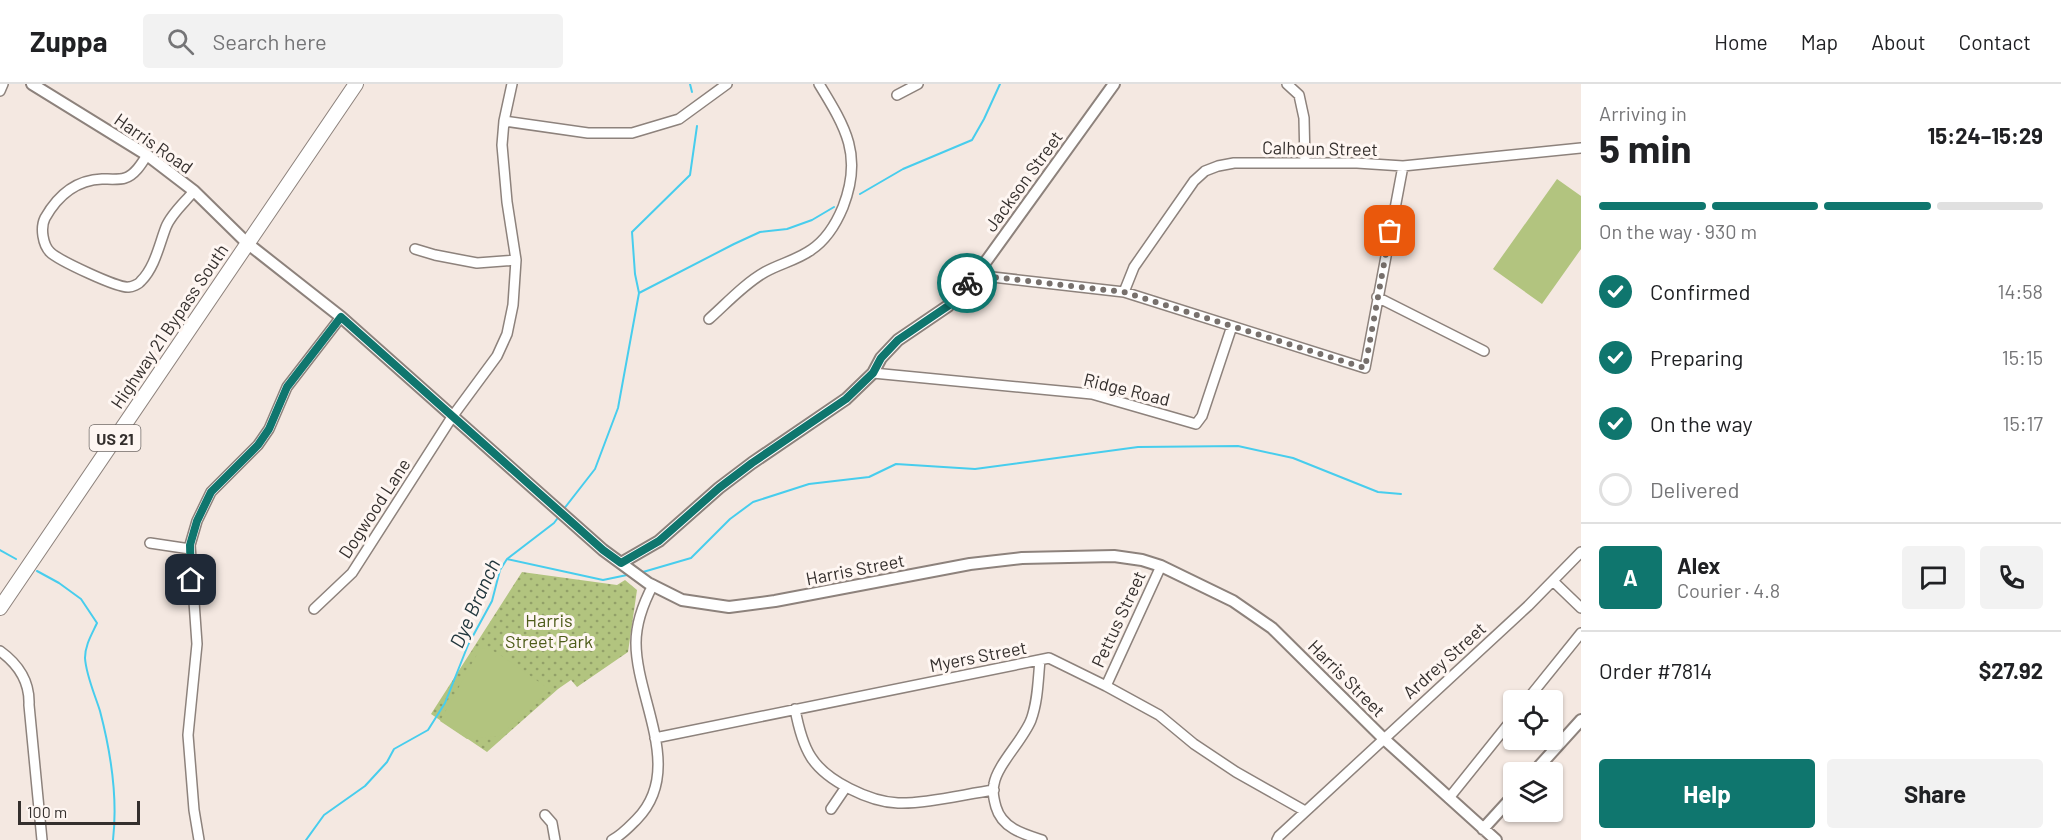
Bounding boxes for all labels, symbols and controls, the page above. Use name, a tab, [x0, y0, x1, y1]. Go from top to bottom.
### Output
search box	[143, 14, 563, 68]
text: Zuppa	[30, 24, 107, 58]
icon: search	[164, 25, 197, 58]
text: Search here	[212, 28, 327, 54]
text: Home	[1714, 29, 1768, 54]
text: Map	[1801, 29, 1838, 54]
text: About	[1871, 29, 1926, 54]
text: Contact	[1959, 29, 2031, 54]
text: Arriving in	[1599, 101, 1687, 125]
street label: Harris Road	[111, 108, 197, 178]
text: 15:24–15:29	[1928, 122, 2043, 148]
text: 5 min	[1599, 124, 1692, 171]
street label: Jackson Street	[979, 126, 1067, 236]
street label: Calhoun Street	[1262, 136, 1378, 160]
pin	[1364, 205, 1415, 256]
icon: bag	[1373, 214, 1406, 247]
text: On the way · 930 m	[1599, 219, 1757, 243]
street label: Highway 21 Bypass South	[106, 239, 232, 413]
courier	[937, 253, 997, 313]
icon: bike	[951, 267, 984, 300]
icon: check	[1599, 275, 1632, 308]
text: Confirmed	[1650, 278, 1750, 304]
text: 14:58	[1998, 279, 2043, 303]
icon: check	[1599, 341, 1632, 374]
text: Preparing	[1650, 344, 1743, 370]
text: 15:15	[2002, 345, 2043, 369]
street label: Ridge Road	[1082, 368, 1172, 410]
icon: check	[1599, 407, 1632, 440]
text: On the way	[1650, 410, 1753, 436]
text: 15:17	[2002, 411, 2043, 435]
road number: US 21	[90, 425, 140, 451]
street label: Dogwood Lane	[333, 454, 415, 562]
text: Delivered	[1650, 476, 1739, 502]
button: chat	[1902, 546, 1965, 609]
button: phone	[1980, 546, 2043, 609]
street label: Harris Street	[804, 549, 906, 589]
text: Alex	[1677, 552, 1720, 578]
pin	[165, 554, 216, 605]
water label: Dye Branch	[444, 555, 504, 651]
icon: home	[174, 563, 207, 596]
text: A	[1623, 564, 1638, 590]
street label: Pettus Street	[1086, 567, 1150, 671]
text: Courier · 4.8	[1677, 578, 1780, 602]
park label: Harris Street Park	[505, 609, 593, 652]
street label: Ardrey Street	[1398, 617, 1490, 703]
street label: Harris Street	[1304, 635, 1390, 721]
street label: Myers Street	[928, 636, 1028, 676]
text: Order #7814	[1599, 657, 1712, 683]
text: $27.92	[1979, 657, 2043, 683]
map controls	[1503, 690, 1563, 822]
button: locate	[1503, 690, 1563, 750]
button: Help	[1599, 759, 1815, 828]
button: Share	[1827, 759, 2043, 828]
button: layers	[1503, 762, 1563, 822]
scale bar	[18, 798, 140, 826]
text: 100 m	[27, 802, 67, 821]

